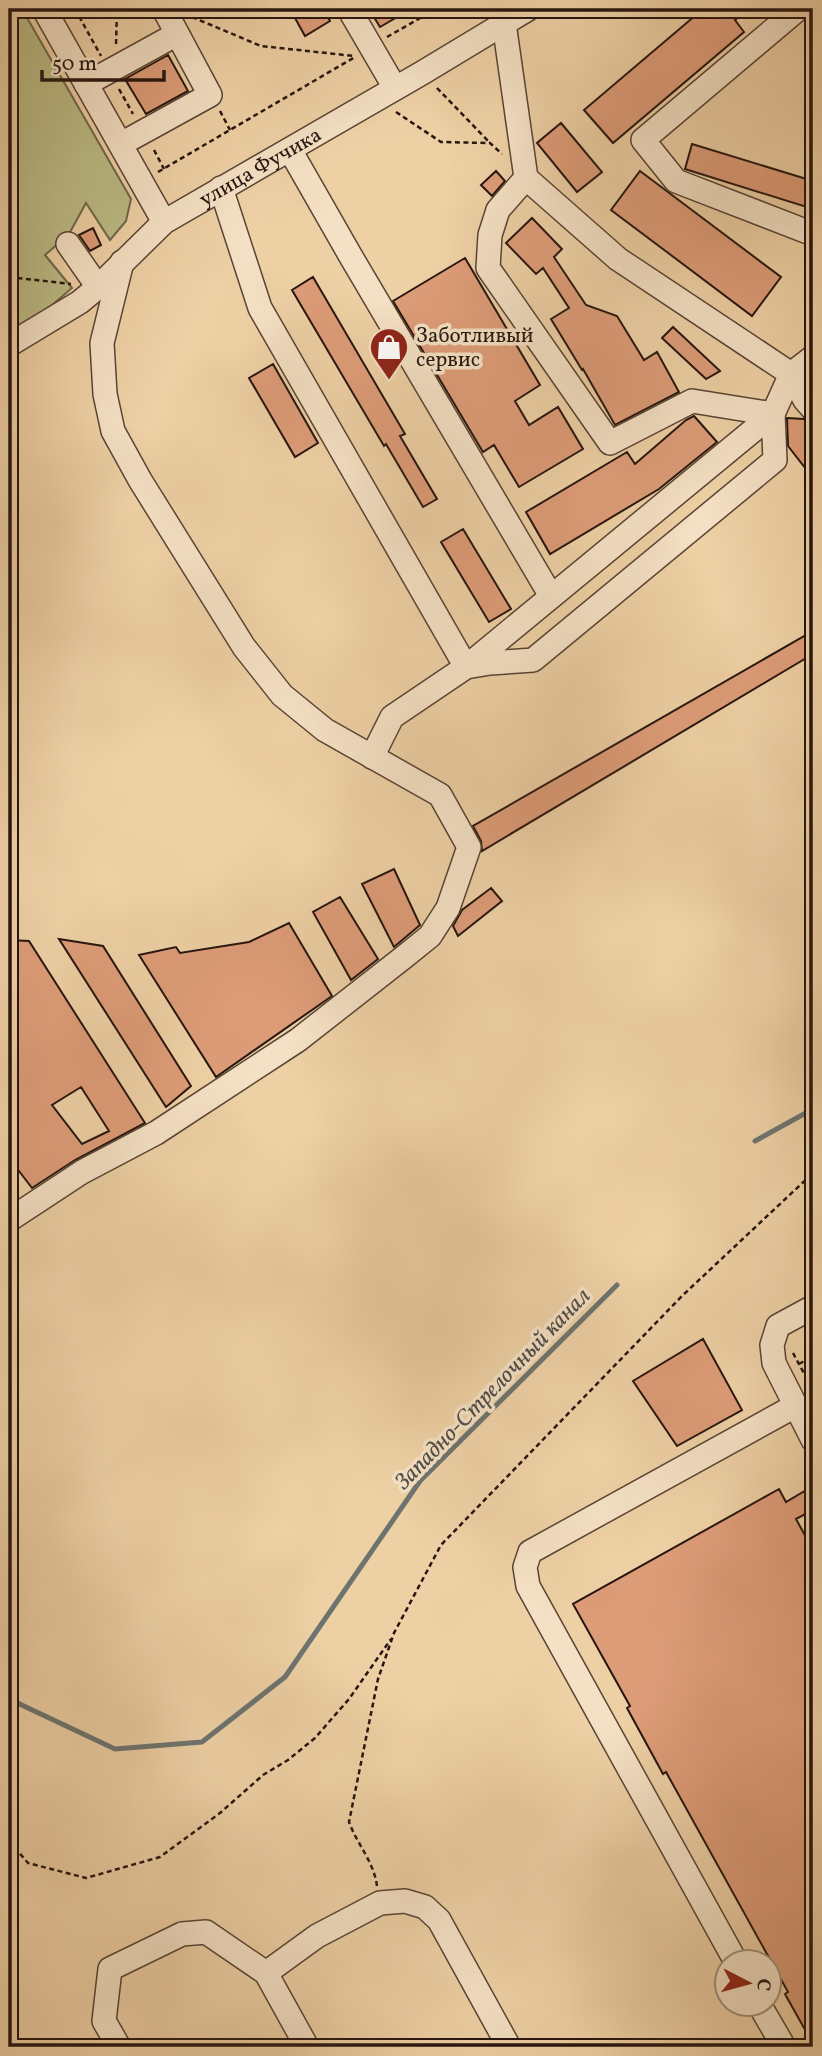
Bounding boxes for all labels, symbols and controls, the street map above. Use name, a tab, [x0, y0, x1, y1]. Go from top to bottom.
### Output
scale bar	[42, 38, 164, 82]
text: 50 m	[52, 50, 97, 79]
street label: улица Фучика	[194, 121, 327, 215]
place label: Заботливый сервис	[416, 322, 534, 375]
shop icon: Заботливый сервис	[368, 326, 410, 381]
water label: Западно-Стрелочный канал	[388, 1282, 598, 1498]
north arrow	[714, 1948, 784, 2018]
text: С	[749, 1977, 776, 1992]

